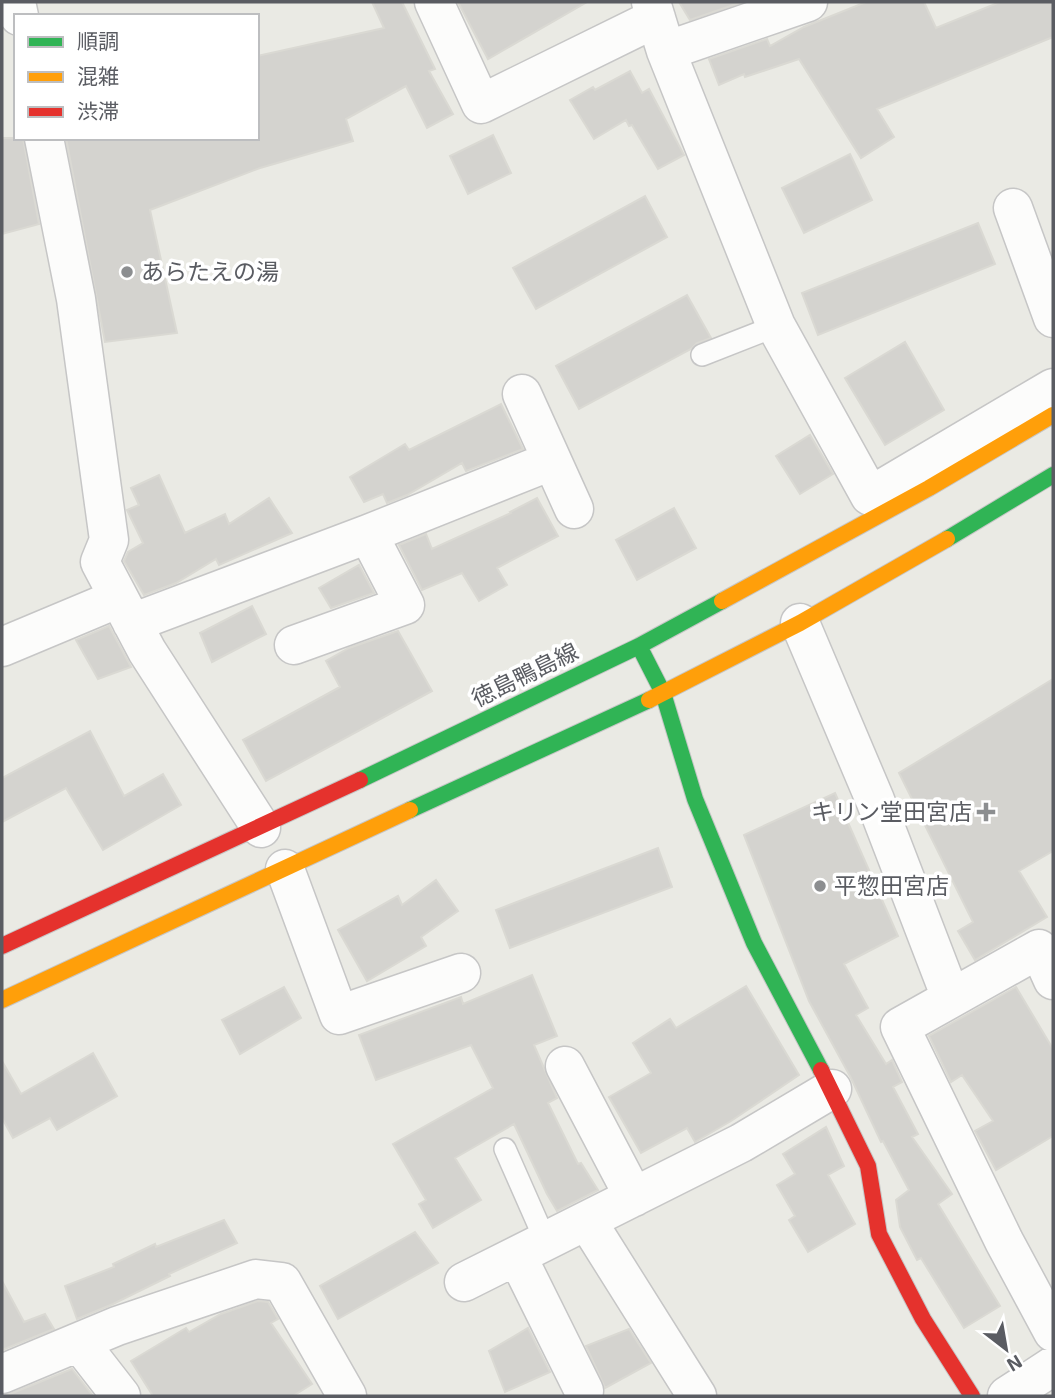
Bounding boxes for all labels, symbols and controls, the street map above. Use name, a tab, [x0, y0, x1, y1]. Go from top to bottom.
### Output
legend	[14, 14, 259, 140]
text: 順調	[77, 28, 119, 53]
text: 混雑	[77, 63, 119, 88]
text: 渋滞	[77, 98, 119, 123]
place label: あらたえの湯	[141, 257, 279, 285]
marker: あらたえの湯	[119, 264, 135, 280]
street label: 徳島鴨島線	[467, 636, 582, 712]
place label: キリン堂田宮店	[811, 797, 972, 825]
marker: キリン堂田宮店	[978, 804, 994, 820]
place label: 平惣田宮店	[834, 871, 949, 899]
marker: 平惣田宮店	[812, 878, 828, 894]
north arrow	[971, 1314, 1041, 1384]
text: N	[1003, 1351, 1027, 1377]

